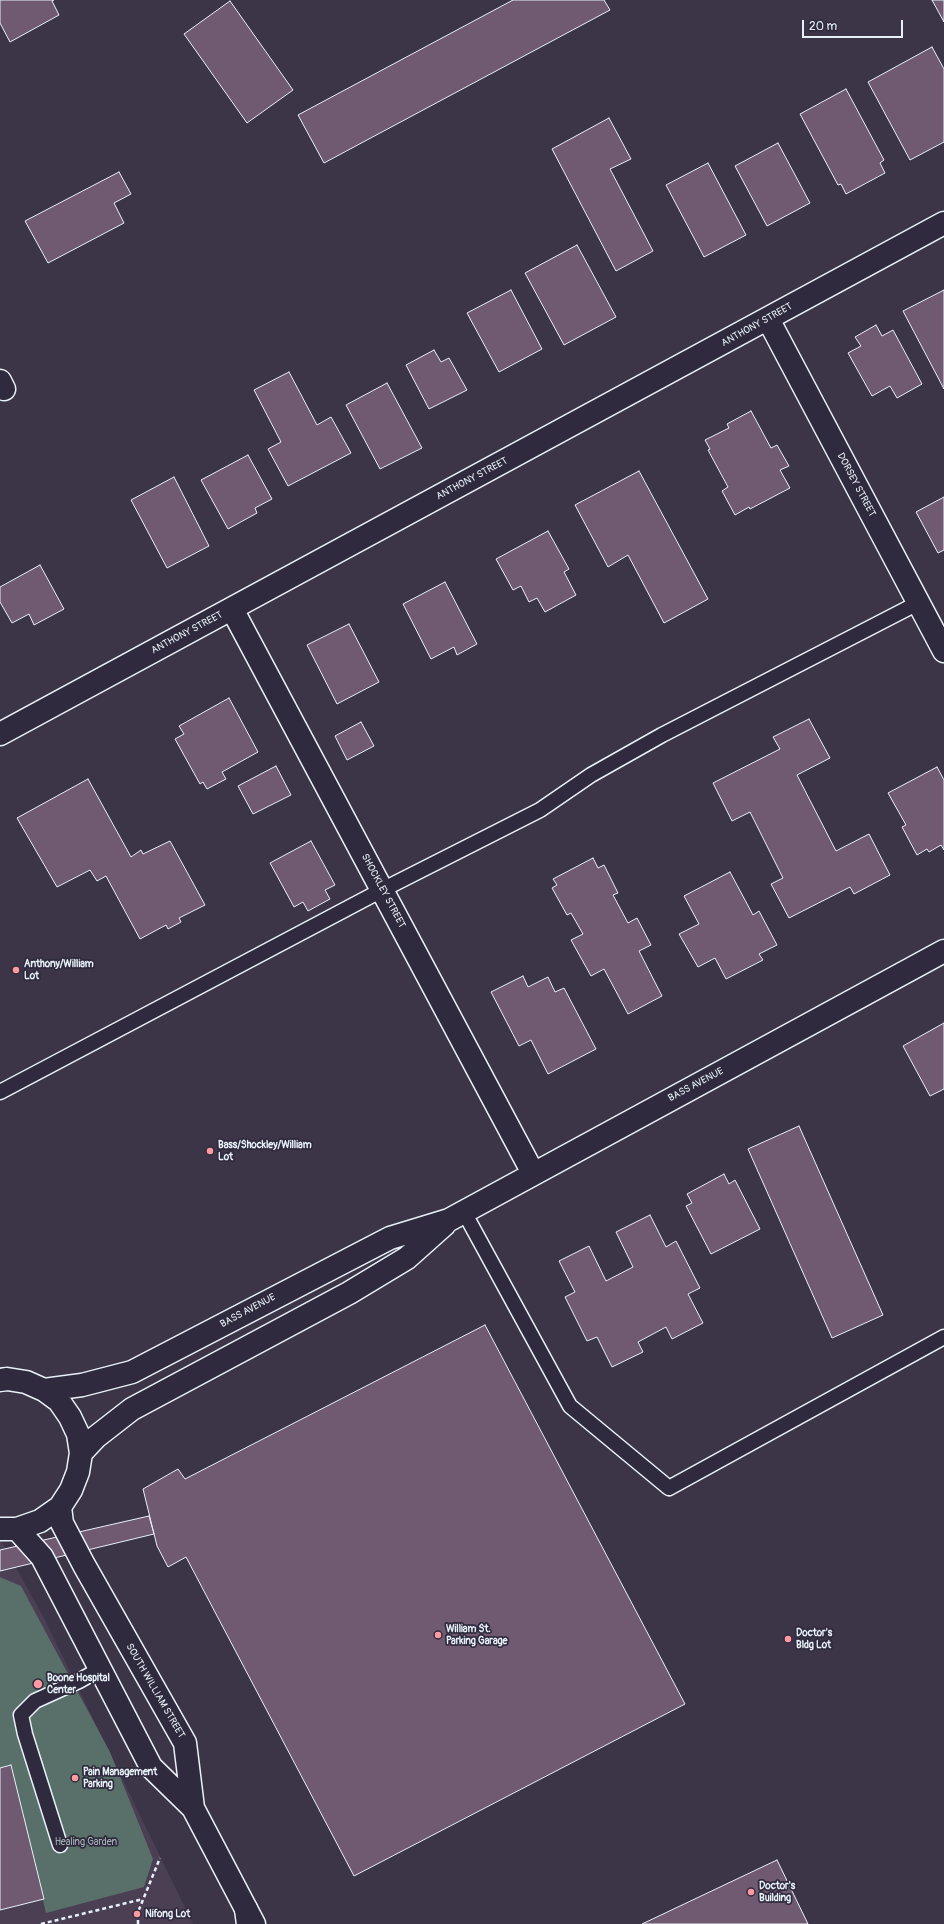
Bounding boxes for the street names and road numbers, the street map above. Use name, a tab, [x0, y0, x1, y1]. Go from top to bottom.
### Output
street label: ANTHONY STREET	[719, 301, 795, 349]
street label: DORSEY STREET	[834, 451, 878, 519]
street label: ANTHONY STREET	[434, 455, 510, 503]
street label: ANTHONY STREET	[149, 609, 225, 657]
street label: SHOCKLEY STREET	[358, 852, 408, 930]
street label: BASS AVENUE	[666, 1065, 726, 1105]
street label: BASS AVENUE	[218, 1291, 278, 1331]
street label: SOUTH WILLIAM STREET	[123, 1642, 187, 1740]

